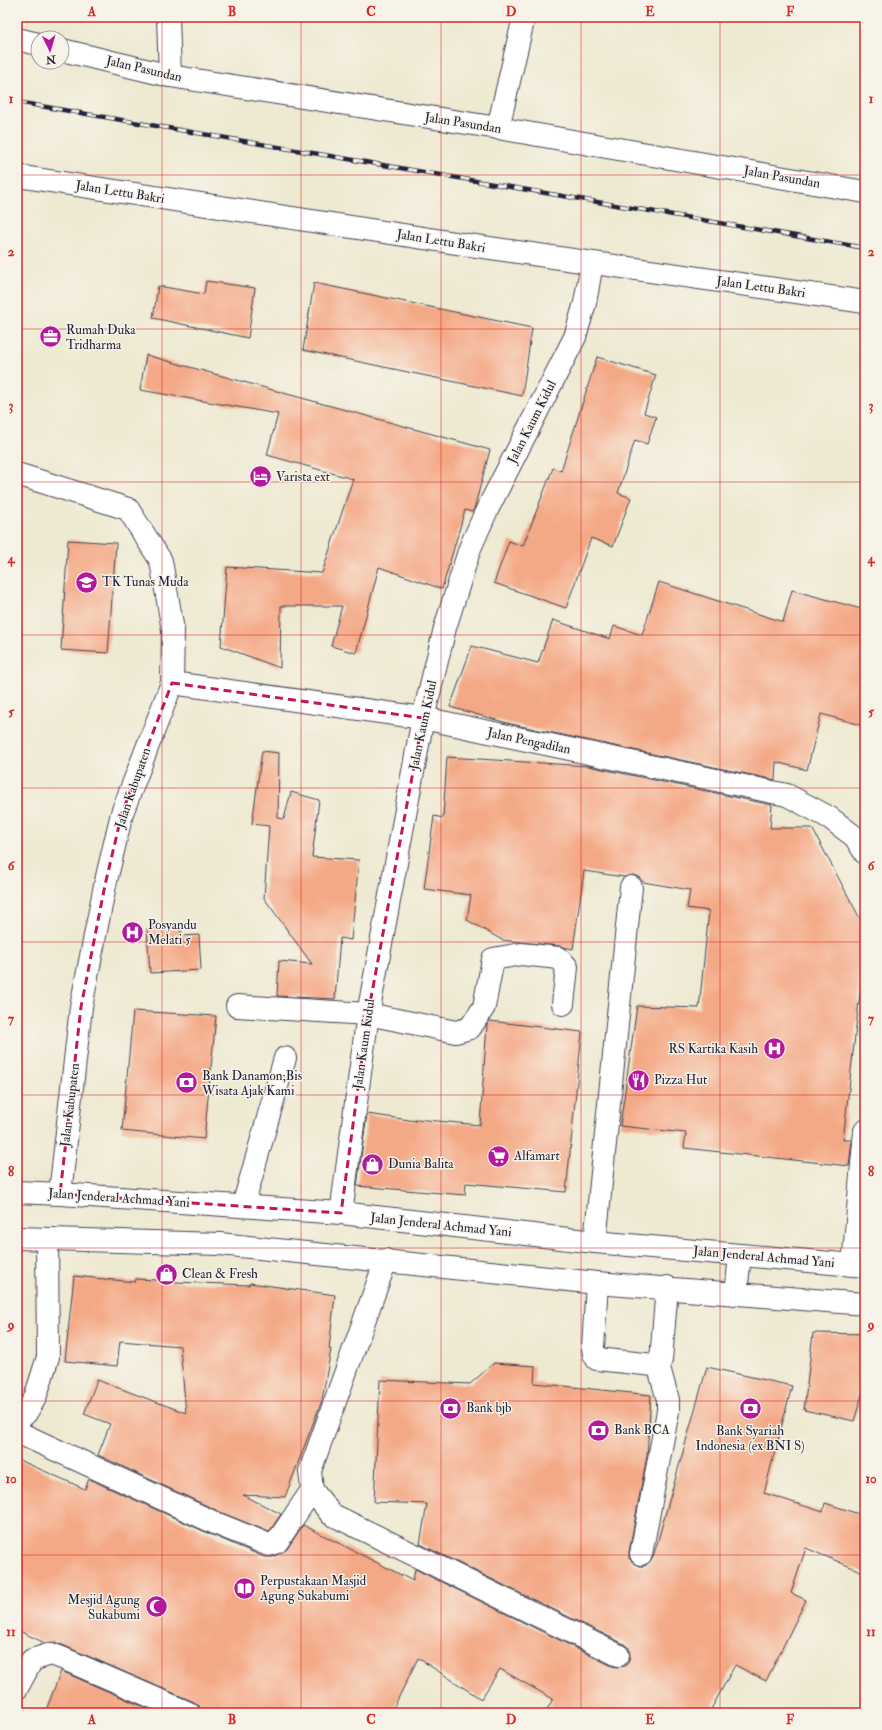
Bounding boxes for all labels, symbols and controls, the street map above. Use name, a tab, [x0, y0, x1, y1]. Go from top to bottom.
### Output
text: A	[87, 4, 97, 20]
text: B	[228, 4, 236, 20]
text: C	[366, 4, 376, 20]
text: D	[506, 4, 517, 20]
text: E	[645, 4, 655, 20]
text: F	[786, 4, 795, 20]
north arrow	[30, 30, 70, 70]
text: N	[44, 52, 57, 66]
street label: Jalan Pasundan	[104, 52, 184, 86]
text: 1	[9, 91, 14, 107]
text: 1	[869, 91, 874, 107]
street label: Jalan Pasundan	[423, 109, 503, 137]
street label: Jalan Pasundan	[742, 162, 822, 192]
street label: Jalan Lettu Bakri	[74, 177, 166, 207]
street label: Jalan Lettu Bakri	[395, 226, 487, 256]
text: 2	[8, 244, 15, 260]
text: 2	[868, 244, 875, 260]
street label: Jalan Lettu Bakri	[715, 273, 807, 301]
place label: Rumah Duka Tridharma	[66, 322, 136, 353]
office icon: Rumah Duka Tridharma	[38, 324, 64, 350]
street label: Jalan Kaum Kidul	[504, 377, 560, 467]
text: 3	[9, 398, 14, 414]
text: 3	[869, 398, 874, 414]
hotel icon: Varista ext	[247, 464, 273, 490]
place label: Varista ext	[276, 469, 330, 485]
text: 4	[6, 551, 15, 567]
text: 4	[866, 551, 875, 567]
school or university icon: TK Tunas Muda	[73, 569, 99, 595]
place label: TK Tunas Muda	[102, 574, 189, 590]
street label: Jalan Kaum Kidul	[405, 678, 440, 772]
text: 5	[8, 704, 14, 720]
text: 5	[868, 704, 874, 720]
street label: Jalan Pengadilan	[485, 724, 572, 758]
street label: Jalan Kabupaten	[111, 745, 155, 832]
text: 6	[8, 858, 16, 874]
text: 6	[868, 858, 876, 874]
place label: Posyandu Melati 5	[148, 917, 197, 948]
hospital icon: Posyandu Melati 5	[119, 919, 145, 945]
street label: Jalan Kaum Kidul	[350, 997, 378, 1091]
text: 7	[8, 1011, 15, 1027]
text: 7	[868, 1011, 875, 1027]
hospital icon: RS Kartika Kasih	[761, 1036, 787, 1062]
place label: RS Kartika Kasih	[668, 1041, 758, 1057]
street label: Jalan Kabupaten	[57, 1062, 84, 1149]
restaurant icon: Pizza Hut	[625, 1067, 651, 1093]
place label: Bank Danamon;Bis Wisata Ajak Kami	[201, 1068, 303, 1099]
bank icon: Bank Danamon;Bis Wisata Ajak Kami	[174, 1070, 200, 1096]
place label: Pizza Hut	[654, 1072, 707, 1088]
supermarket icon: Alfamart	[485, 1143, 511, 1169]
place label: Alfamart	[513, 1148, 560, 1164]
shop icon: Dunia Balita	[359, 1151, 385, 1177]
place label: Dunia Balita	[388, 1156, 454, 1172]
text: 8	[8, 1164, 14, 1180]
text: 8	[868, 1164, 874, 1180]
street label: Jalan Jenderal Achmad Yani	[47, 1185, 191, 1211]
street label: Jalan Jenderal Achmad Yani	[369, 1210, 513, 1240]
street label: Jalan Jenderal Achmad Yani	[692, 1243, 836, 1271]
shop icon: Clean & Fresh	[154, 1261, 180, 1287]
place label: Clean & Fresh	[182, 1266, 258, 1282]
text: 9	[6, 1317, 15, 1333]
text: 9	[866, 1317, 875, 1333]
bank icon: Bank bjb	[437, 1395, 463, 1421]
bank icon: Bank Syariah Indonesia (ex BNI S)	[737, 1396, 763, 1422]
place label: Bank bjb	[466, 1400, 511, 1416]
bank icon: Bank BCA	[586, 1417, 612, 1443]
place label: Bank BCA	[614, 1422, 671, 1438]
place label: Bank Syariah Indonesia (ex BNI S)	[695, 1423, 805, 1454]
text: 10	[5, 1471, 17, 1487]
text: 10	[865, 1471, 877, 1487]
place label: Perpustakaan Masjid Agung Sukabumi	[259, 1573, 367, 1604]
library icon: Perpustakaan Masjid Agung Sukabumi	[232, 1575, 258, 1601]
place label: Mesjid Agung Sukabumi	[68, 1592, 141, 1623]
mosque icon: Mesjid Agung Sukabumi	[143, 1594, 169, 1620]
text: 11	[6, 1624, 16, 1640]
text: 11	[866, 1624, 876, 1640]
text: A	[87, 1712, 97, 1728]
text: B	[228, 1712, 236, 1728]
text: C	[366, 1712, 376, 1728]
text: D	[506, 1712, 517, 1728]
text: E	[645, 1712, 655, 1728]
text: F	[786, 1712, 795, 1728]

